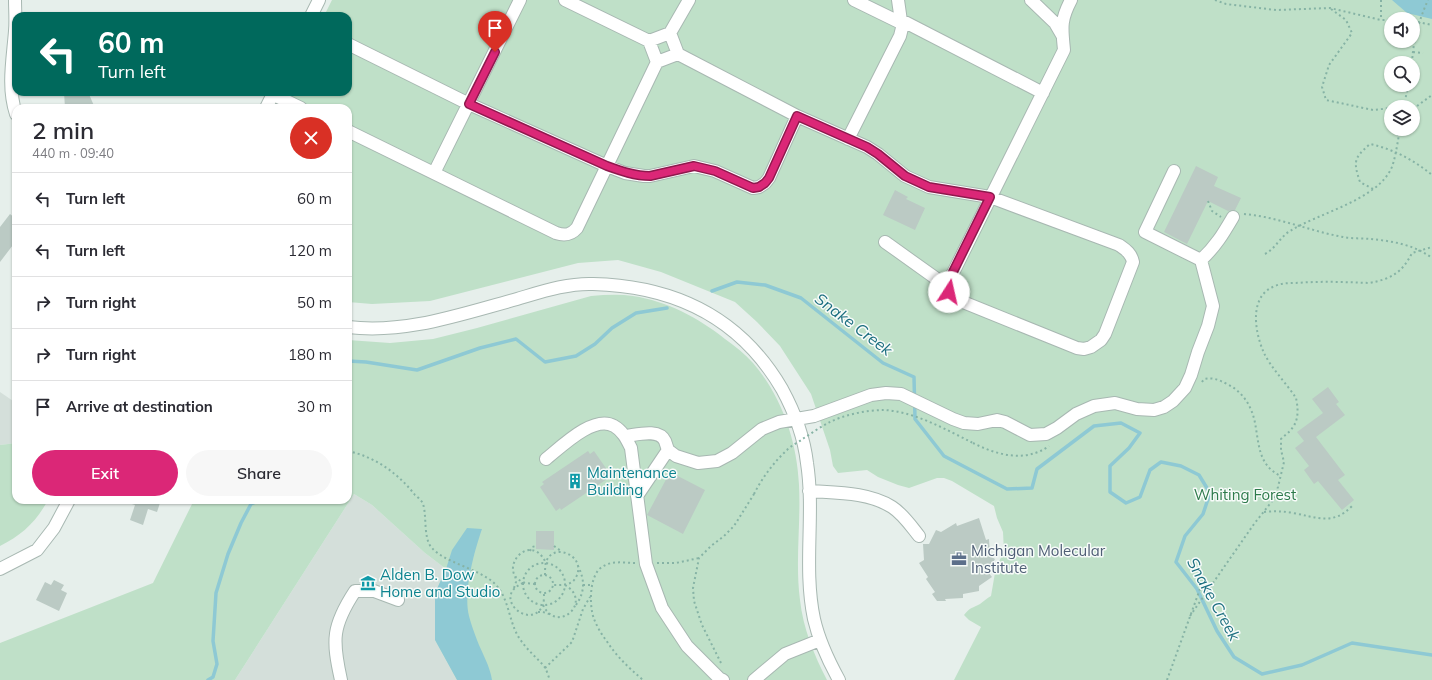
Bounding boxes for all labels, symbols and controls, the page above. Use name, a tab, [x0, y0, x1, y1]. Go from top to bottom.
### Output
pin	[478, 11, 512, 52]
map controls	[1384, 12, 1420, 136]
button: sound	[1384, 12, 1420, 48]
icon: arrive	[484, 17, 506, 39]
text: 60 m	[98, 25, 164, 60]
icon: left	[32, 28, 84, 80]
button: search	[1384, 56, 1420, 92]
text: Turn left	[98, 60, 166, 83]
button: layers	[1384, 100, 1420, 136]
text: 2 min	[32, 115, 94, 145]
button: close	[290, 117, 332, 159]
text: 440 m · 09:40	[32, 145, 114, 161]
icon: left	[32, 188, 54, 210]
text: Turn left	[66, 189, 125, 208]
text: 60 m	[297, 189, 332, 208]
icon: left	[32, 240, 54, 262]
text: Turn left	[66, 241, 125, 260]
text: 120 m	[288, 241, 332, 260]
position arrow	[928, 271, 970, 313]
water label: Snake Creek	[811, 288, 897, 360]
icon: right	[32, 292, 54, 314]
text: Turn right	[66, 293, 136, 312]
text: 50 m	[297, 293, 332, 312]
icon: right	[32, 344, 54, 366]
text: Turn right	[66, 345, 136, 364]
text: 180 m	[288, 345, 332, 364]
icon: arrive	[32, 396, 54, 418]
text: Arrive at destination	[66, 397, 213, 416]
text: 30 m	[297, 397, 332, 416]
button: Exit	[32, 450, 178, 496]
button: Share	[186, 450, 332, 496]
place label: Maintenance Building	[587, 463, 677, 499]
building icon: Maintenance Building	[566, 472, 584, 490]
park label: Whiting Forest	[1194, 485, 1296, 504]
place label: Michigan Molecular Institute	[971, 541, 1106, 577]
office icon: Michigan Molecular Institute	[950, 550, 968, 568]
water label: Snake Creek	[1183, 554, 1245, 645]
place label: Alden B. Dow Home and Studio	[380, 565, 500, 601]
museum icon: Alden B. Dow Home and Studio	[359, 574, 377, 592]

